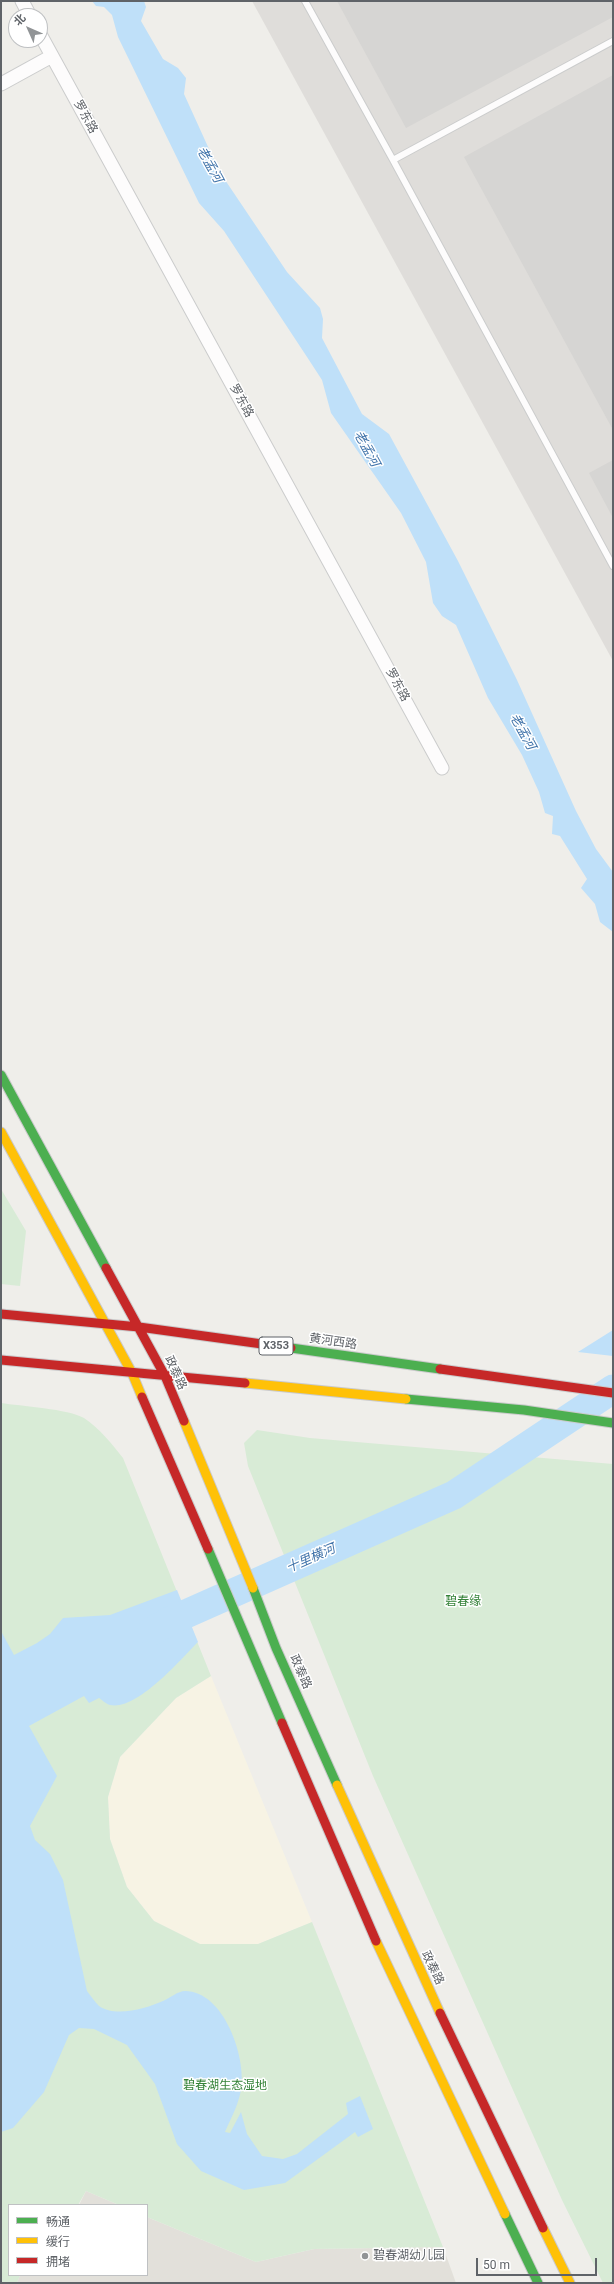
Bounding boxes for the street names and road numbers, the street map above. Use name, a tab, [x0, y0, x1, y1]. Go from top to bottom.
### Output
street label: 罗东路	[70, 98, 100, 136]
street label: 罗东路	[226, 382, 256, 420]
street label: 罗东路	[382, 666, 412, 704]
street label: 黄河西路	[308, 1332, 358, 1352]
road number: X353	[259, 1337, 293, 1355]
street label: 政泰路	[161, 1354, 189, 1392]
street label: 政泰路	[286, 1653, 314, 1691]
street label: 政泰路	[418, 1949, 446, 1987]

